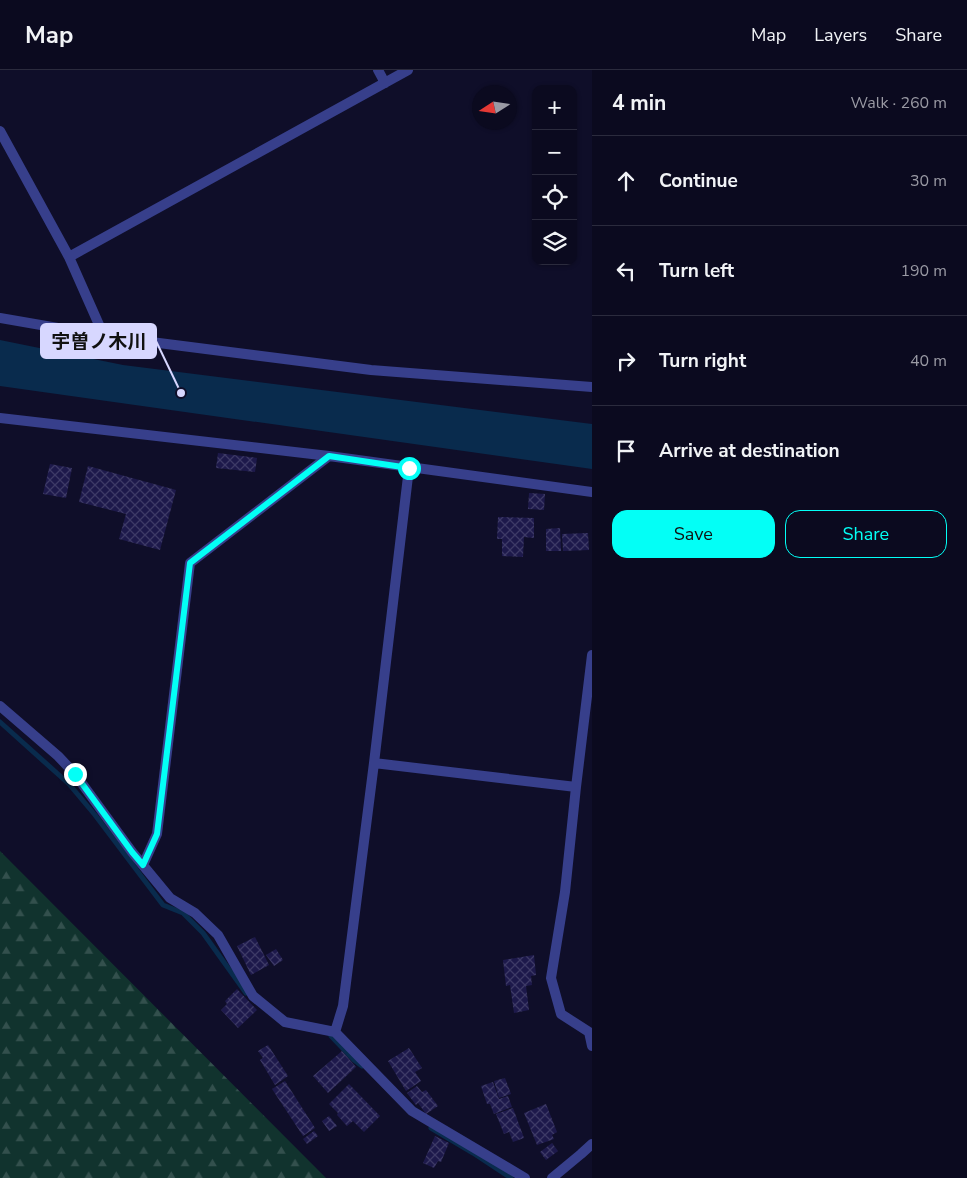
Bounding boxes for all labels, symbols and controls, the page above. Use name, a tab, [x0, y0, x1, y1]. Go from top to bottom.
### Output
text: Map	[25, 19, 73, 51]
text: Map	[751, 23, 786, 47]
text: Layers	[814, 23, 867, 47]
text: Share	[895, 23, 942, 47]
north arrow	[472, 85, 517, 130]
map controls	[532, 85, 577, 265]
button: +	[532, 85, 577, 130]
text: 4 min	[612, 89, 666, 117]
text: Walk · 260 m	[851, 92, 947, 114]
button: −	[532, 130, 577, 175]
icon: ahead	[612, 167, 640, 195]
text: Continue	[659, 168, 738, 194]
text: 30 m	[910, 170, 947, 192]
button: locate	[532, 175, 577, 220]
button: layers	[532, 220, 577, 265]
icon: left	[612, 257, 640, 285]
text: Turn left	[659, 258, 734, 284]
text: 190 m	[900, 260, 947, 282]
callout: 宇曽ノ木川	[41, 324, 156, 358]
text: 宇曽ノ木川	[51, 329, 147, 355]
icon: right	[612, 347, 640, 375]
text: Turn right	[659, 348, 746, 374]
text: 40 m	[910, 350, 947, 372]
icon: arrive	[612, 437, 640, 465]
text: Arrive at destination	[659, 438, 840, 464]
route start	[398, 457, 421, 480]
button: Save	[612, 510, 775, 558]
button: Share	[785, 510, 947, 558]
route end	[64, 763, 87, 786]

